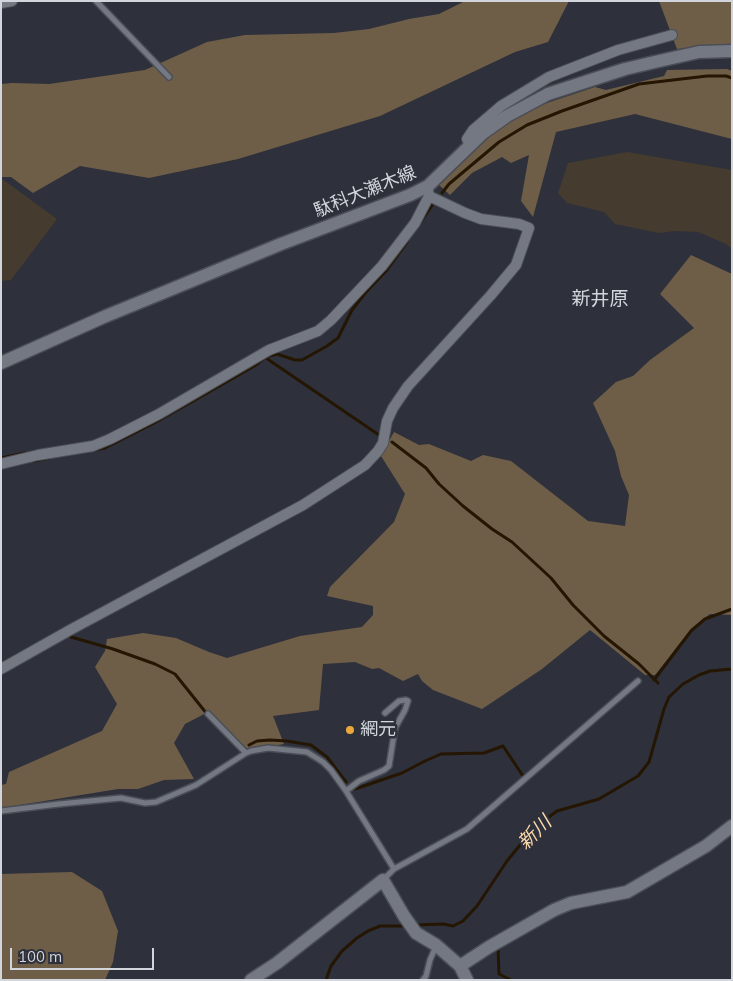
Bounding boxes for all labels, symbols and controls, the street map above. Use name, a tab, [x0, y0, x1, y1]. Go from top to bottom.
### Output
street label: 駄科大瀬木線	[311, 162, 419, 222]
district label: 新井原	[572, 288, 628, 310]
place label: 網元	[360, 719, 396, 741]
marker: 網元	[344, 724, 356, 736]
water label: 新川	[514, 812, 556, 854]
scale bar	[12, 938, 156, 970]
text: 100 m	[18, 947, 62, 966]

